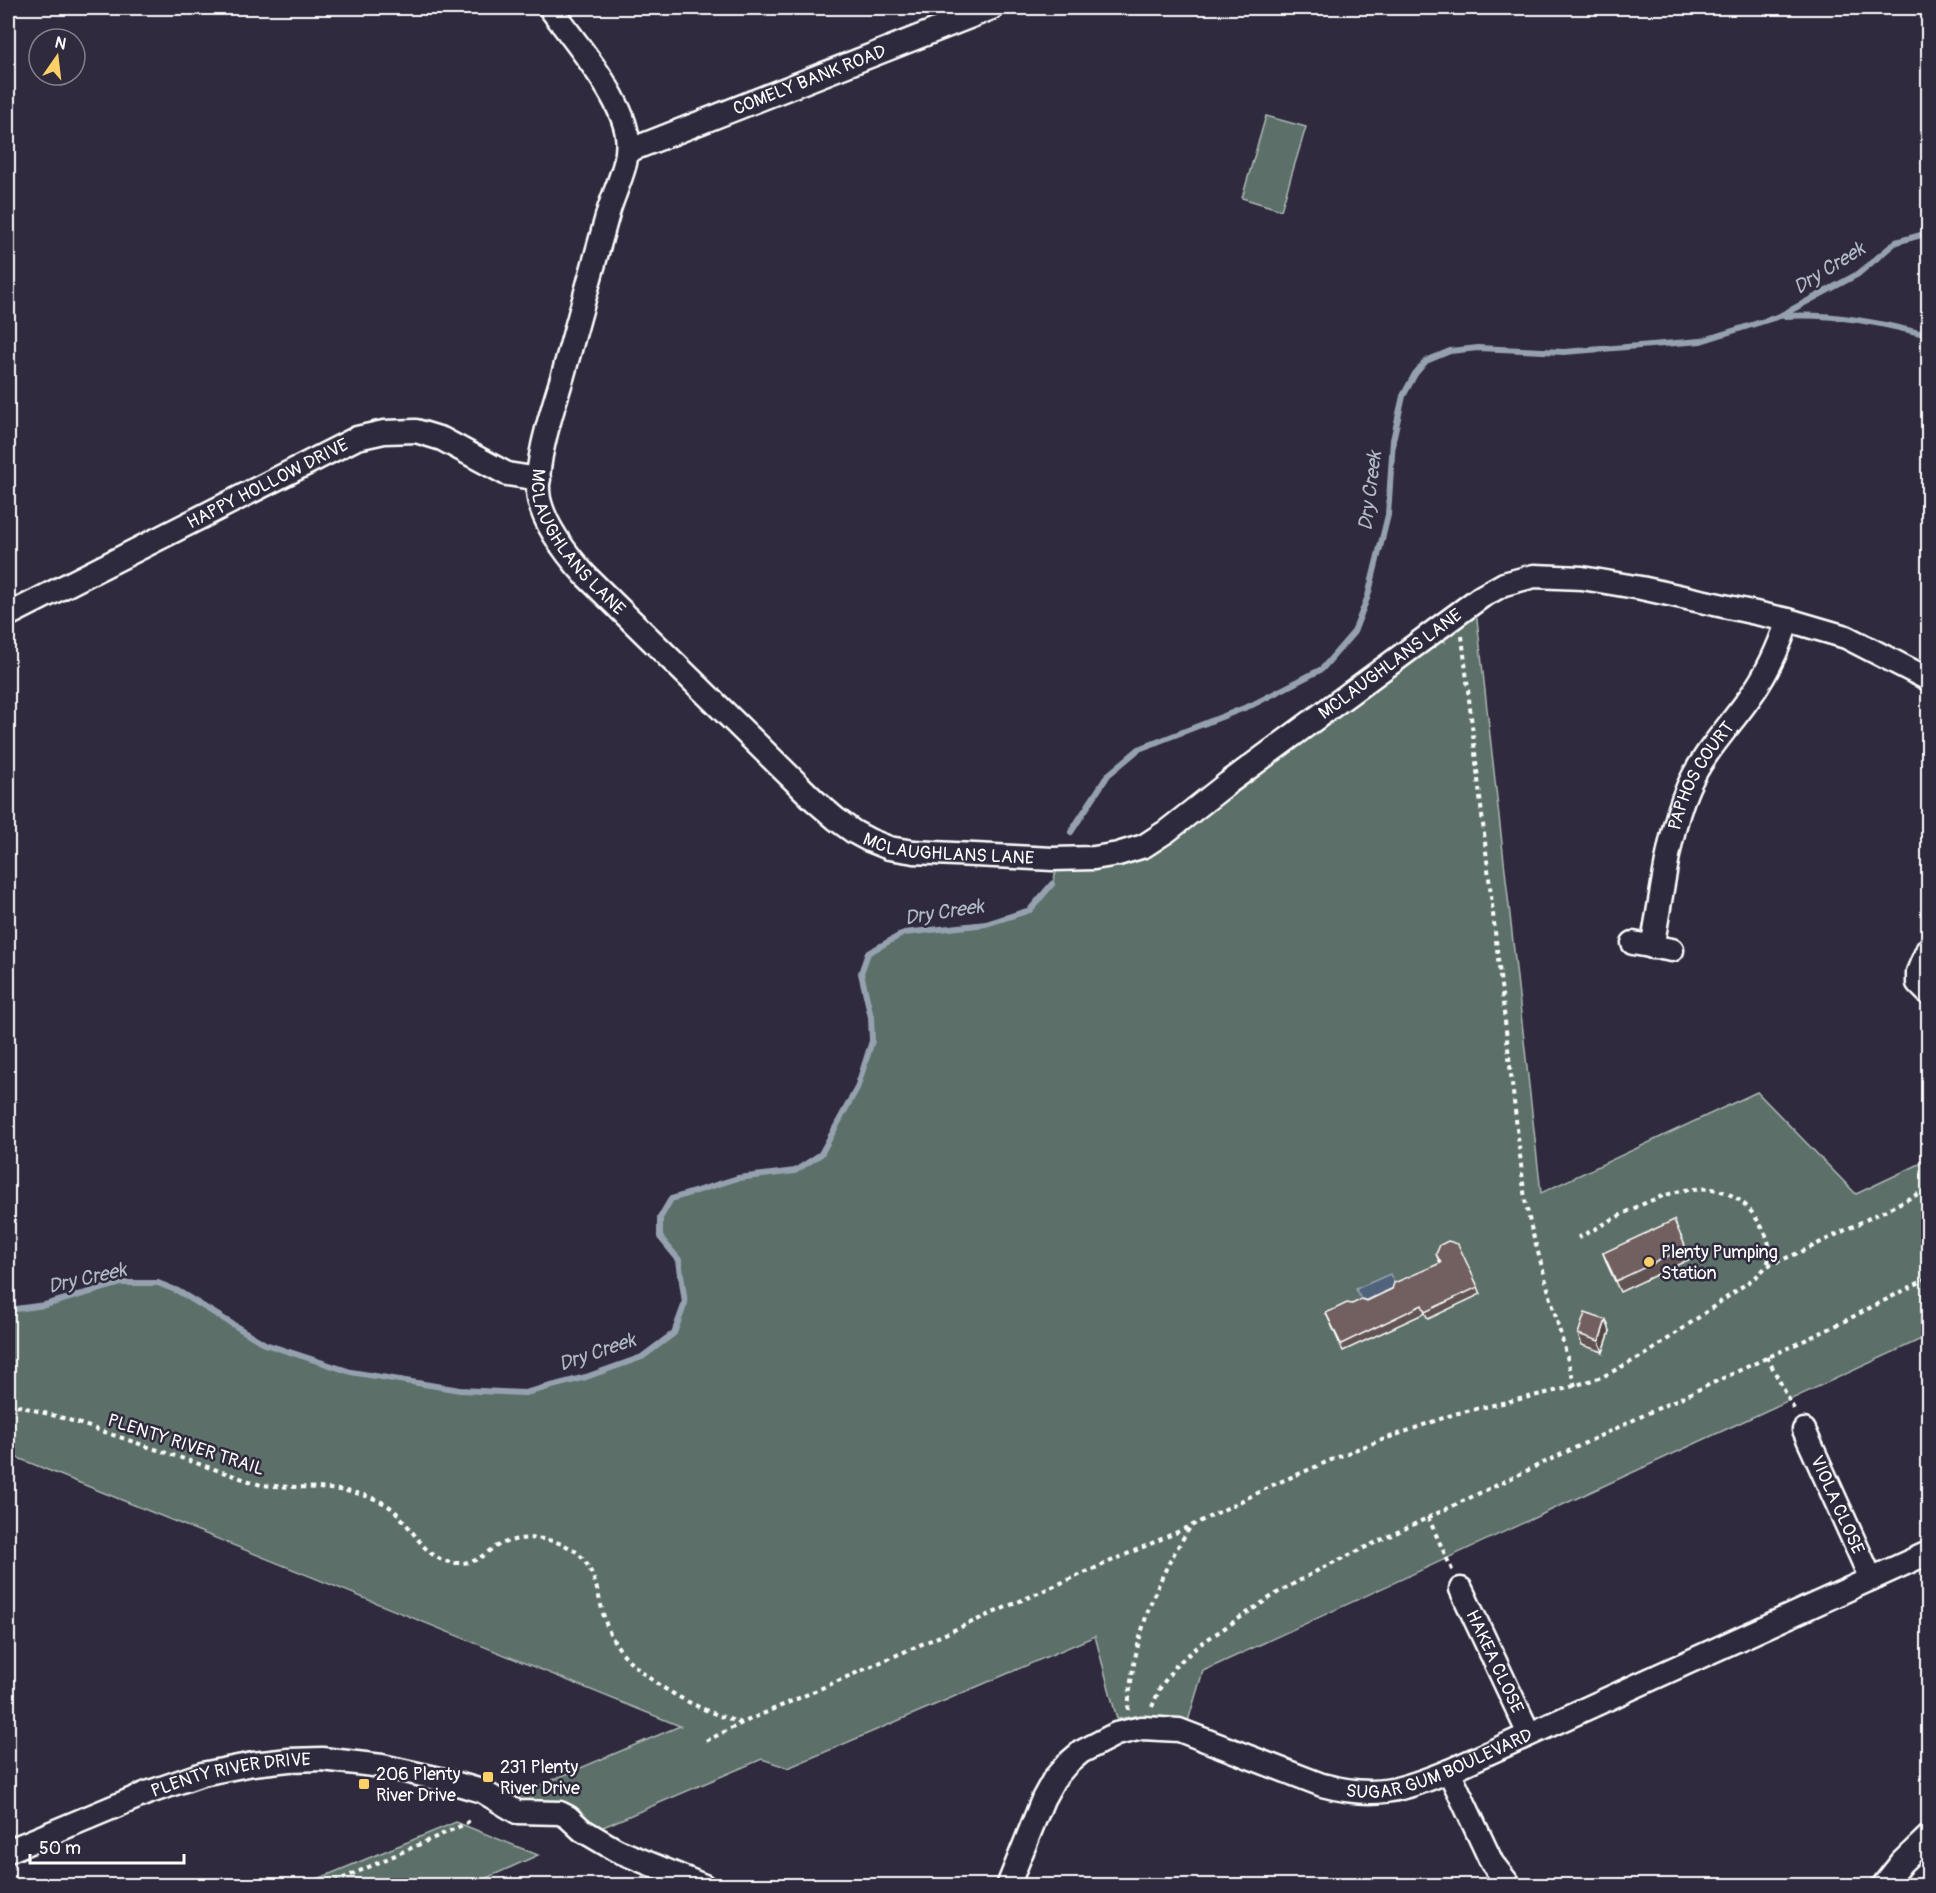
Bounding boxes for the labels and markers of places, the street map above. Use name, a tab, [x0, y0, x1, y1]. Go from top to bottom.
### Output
place label: Plenty Pumping Station	[1661, 1241, 1778, 1285]
marker: Plenty Pumping Station	[1642, 1255, 1656, 1269]
place label: 231 Plenty River Drive	[500, 1756, 580, 1800]
place label: 206 Plenty River Drive	[376, 1763, 461, 1807]
marker: 231 Plenty River Drive	[481, 1770, 495, 1784]
marker: 206 Plenty River Drive	[357, 1777, 371, 1791]

